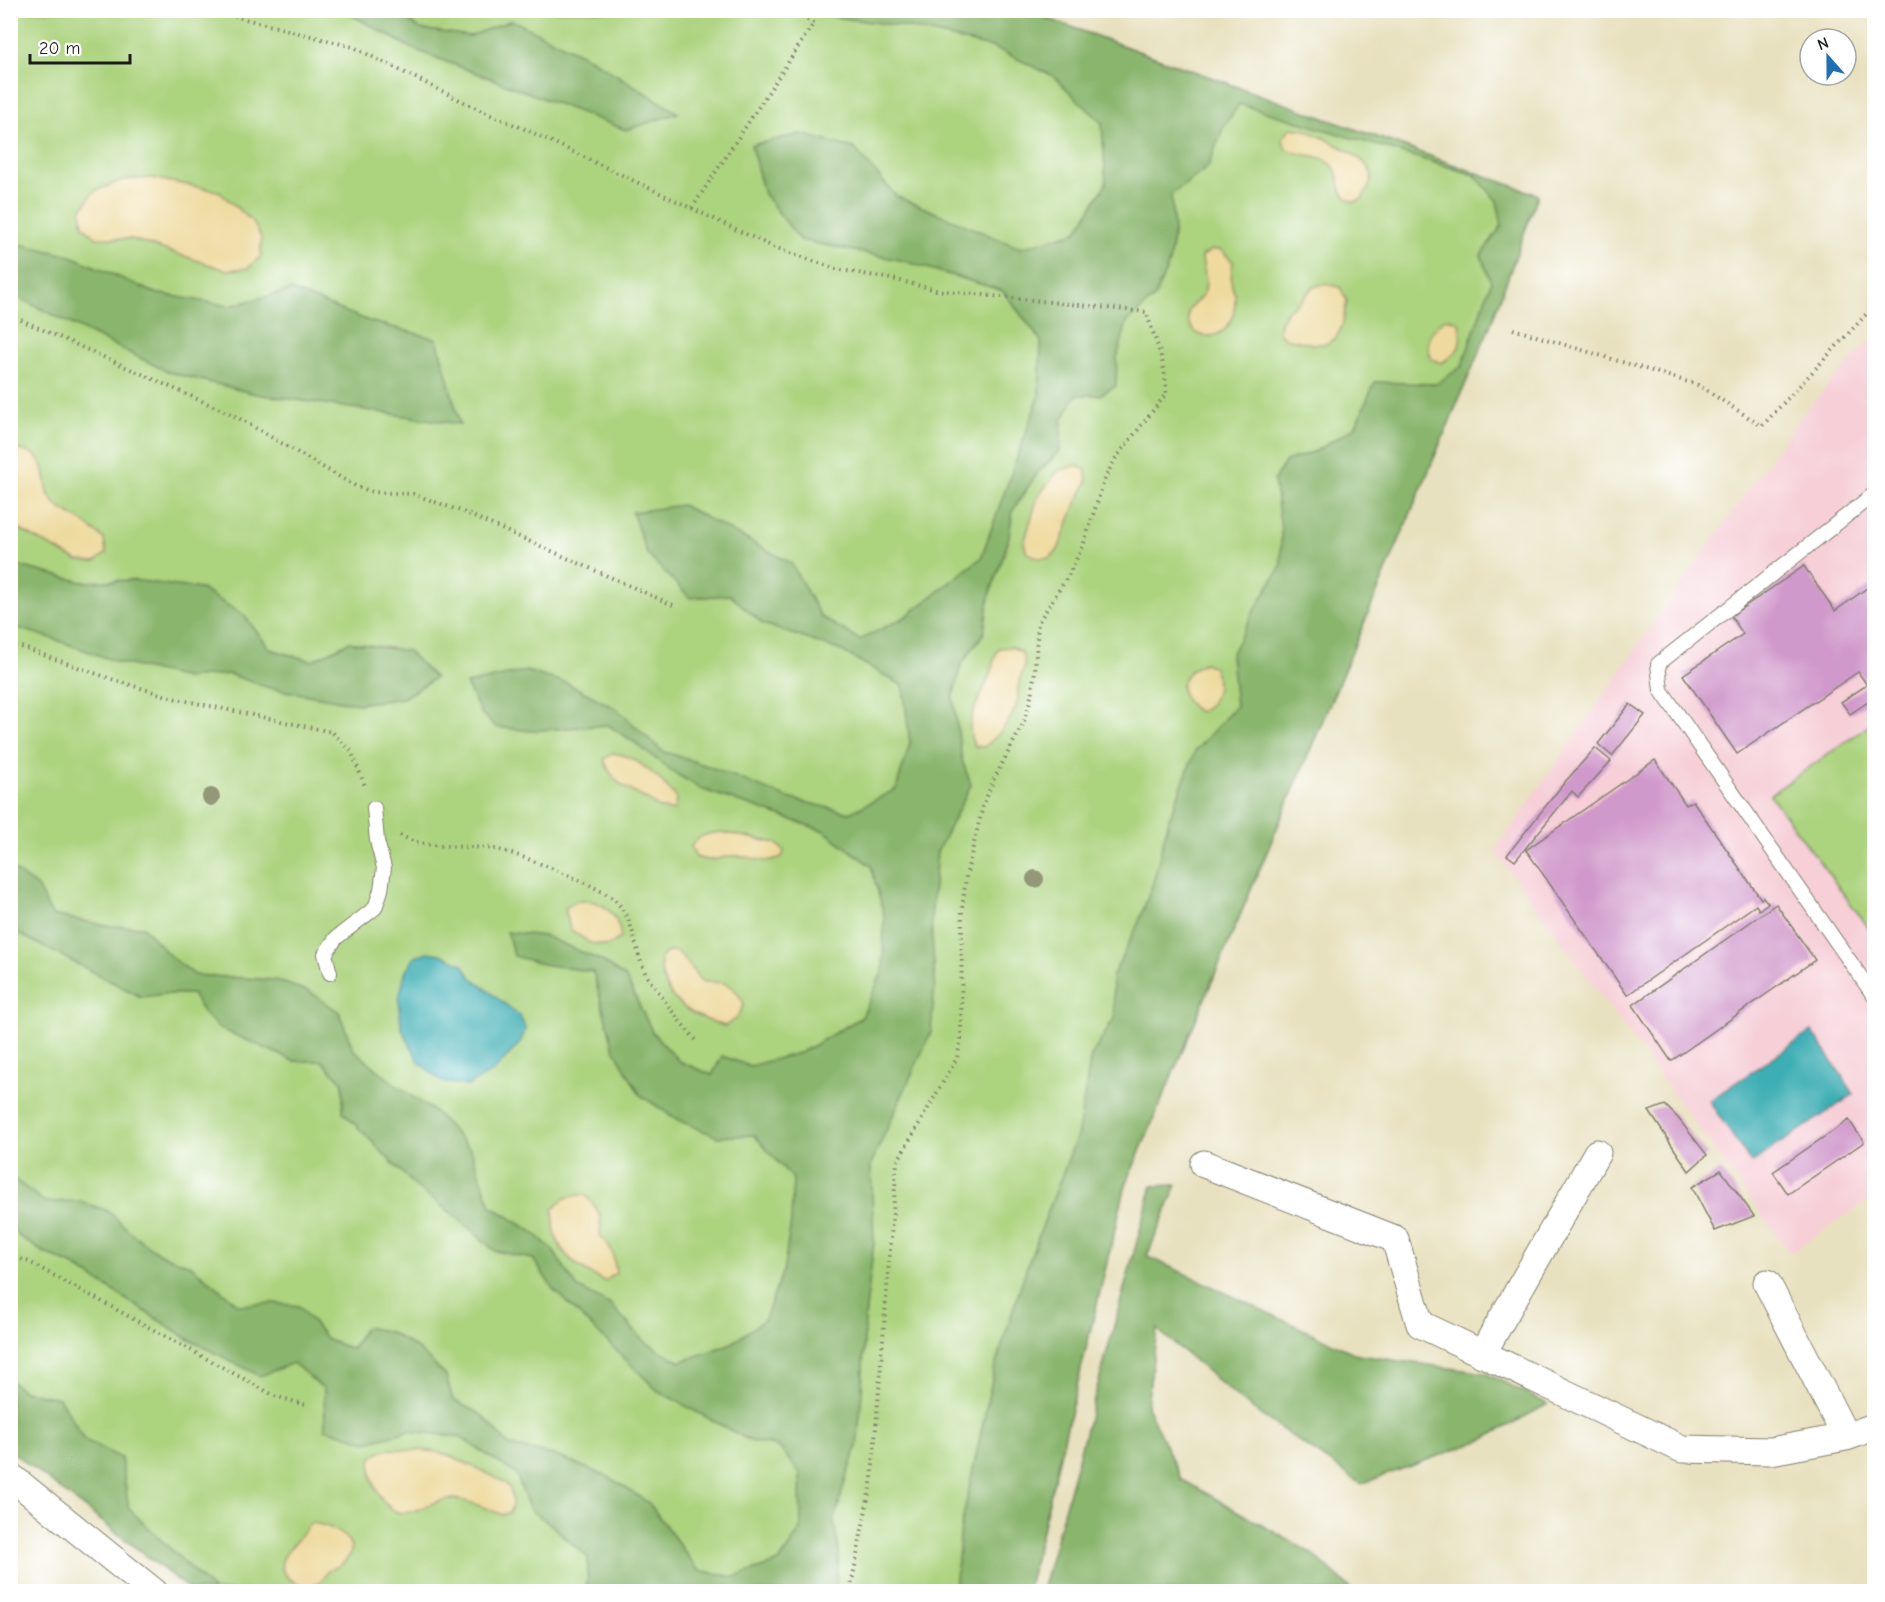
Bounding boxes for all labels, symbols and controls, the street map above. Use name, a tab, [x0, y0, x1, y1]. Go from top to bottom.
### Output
scale bar	[30, 27, 130, 65]
north arrow	[1798, 27, 1858, 87]
text: N	[1815, 34, 1831, 54]
text: 20 m	[39, 38, 80, 59]

